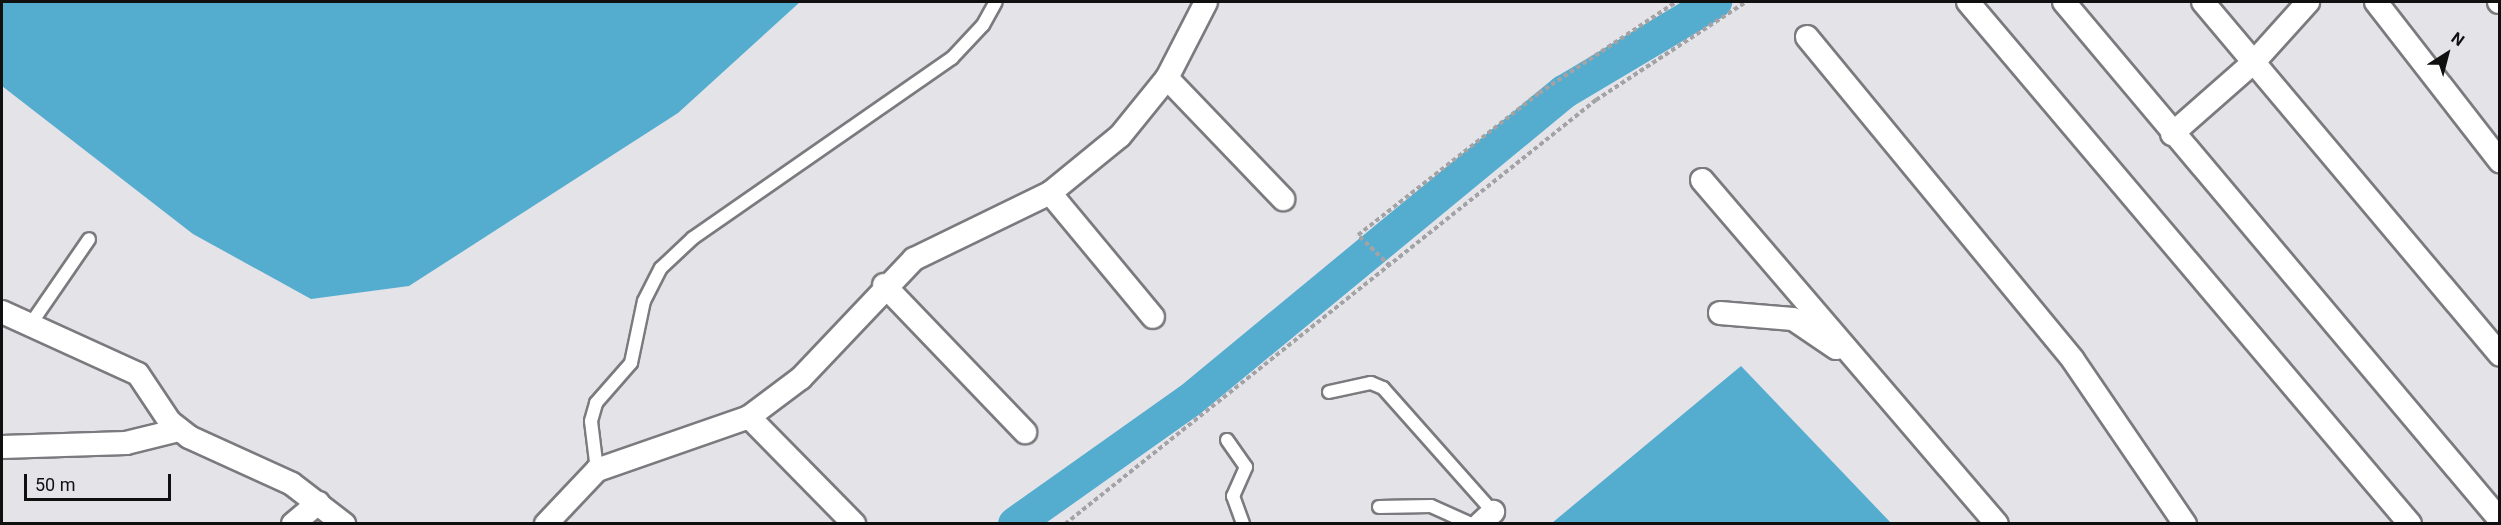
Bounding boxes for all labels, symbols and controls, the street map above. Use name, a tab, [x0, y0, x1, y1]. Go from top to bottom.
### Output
north arrow	[2417, 24, 2477, 84]
text: N	[2448, 28, 2468, 50]
scale bar	[27, 462, 174, 500]
text: 50 m	[35, 474, 75, 495]

